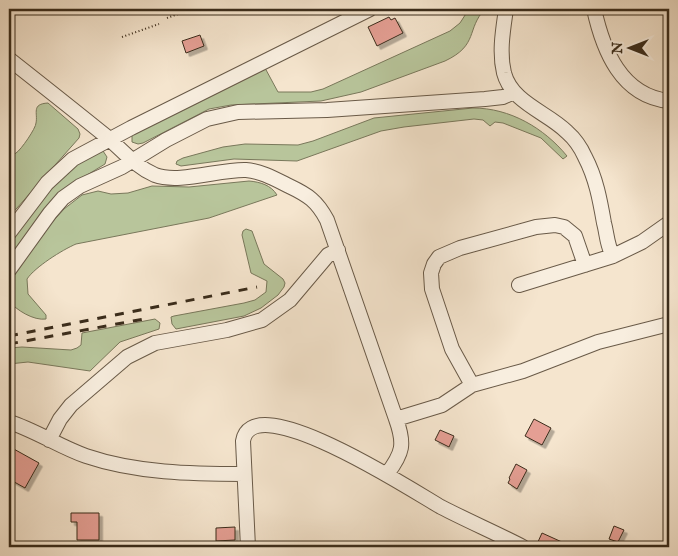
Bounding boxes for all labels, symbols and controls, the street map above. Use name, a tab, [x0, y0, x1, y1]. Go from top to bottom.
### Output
north arrow	[606, 22, 656, 72]
text: N	[609, 42, 627, 55]

